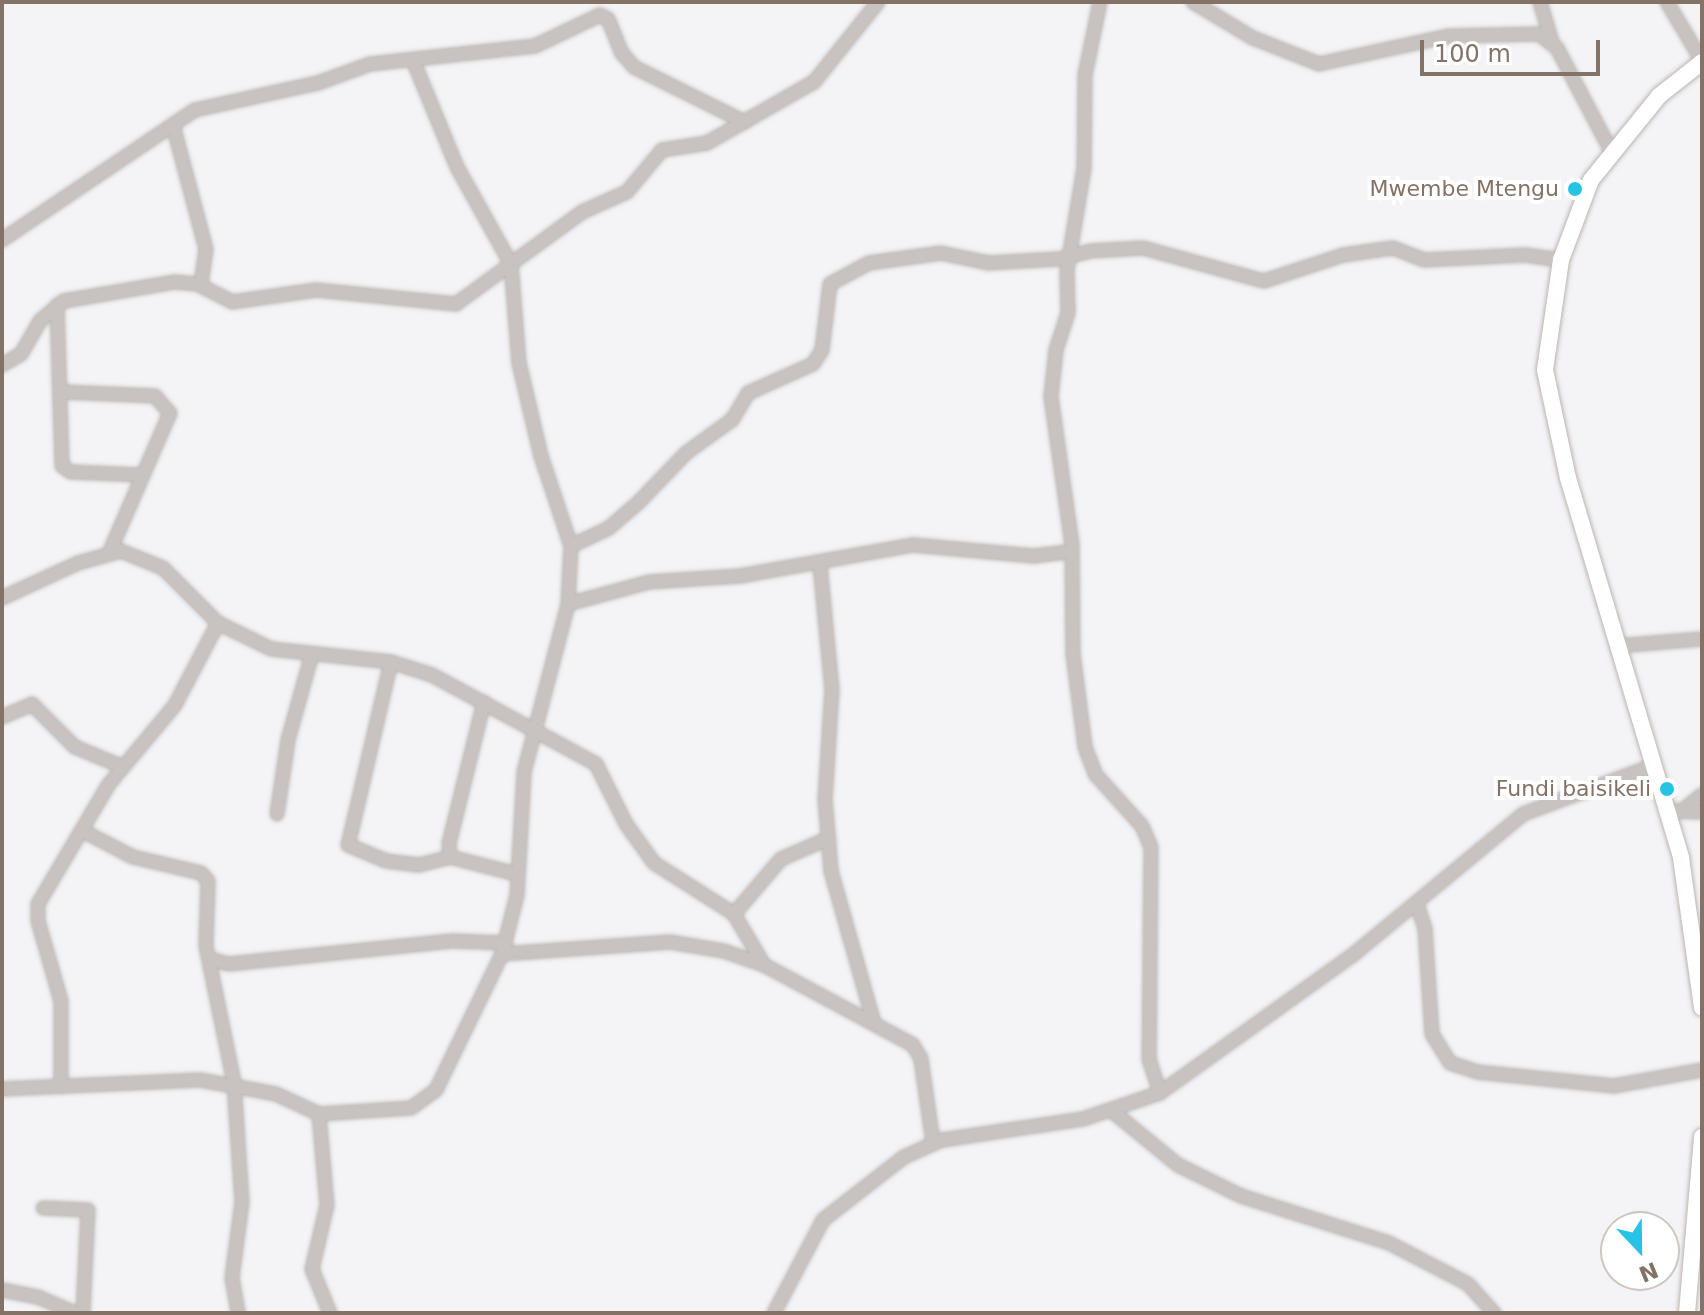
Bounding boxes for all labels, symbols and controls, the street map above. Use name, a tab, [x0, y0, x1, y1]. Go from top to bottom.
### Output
scale bar	[1424, 24, 1604, 74]
text: 100 m	[1434, 40, 1511, 68]
place label: Mwembe Mtengu	[1370, 176, 1559, 202]
marker: Mwembe Mtengu	[1566, 180, 1584, 198]
place label: Fundi baisikeli	[1496, 776, 1651, 802]
marker: Fundi baisikeli	[1658, 780, 1676, 798]
north arrow	[1600, 1211, 1680, 1291]
text: N	[1635, 1257, 1662, 1287]

